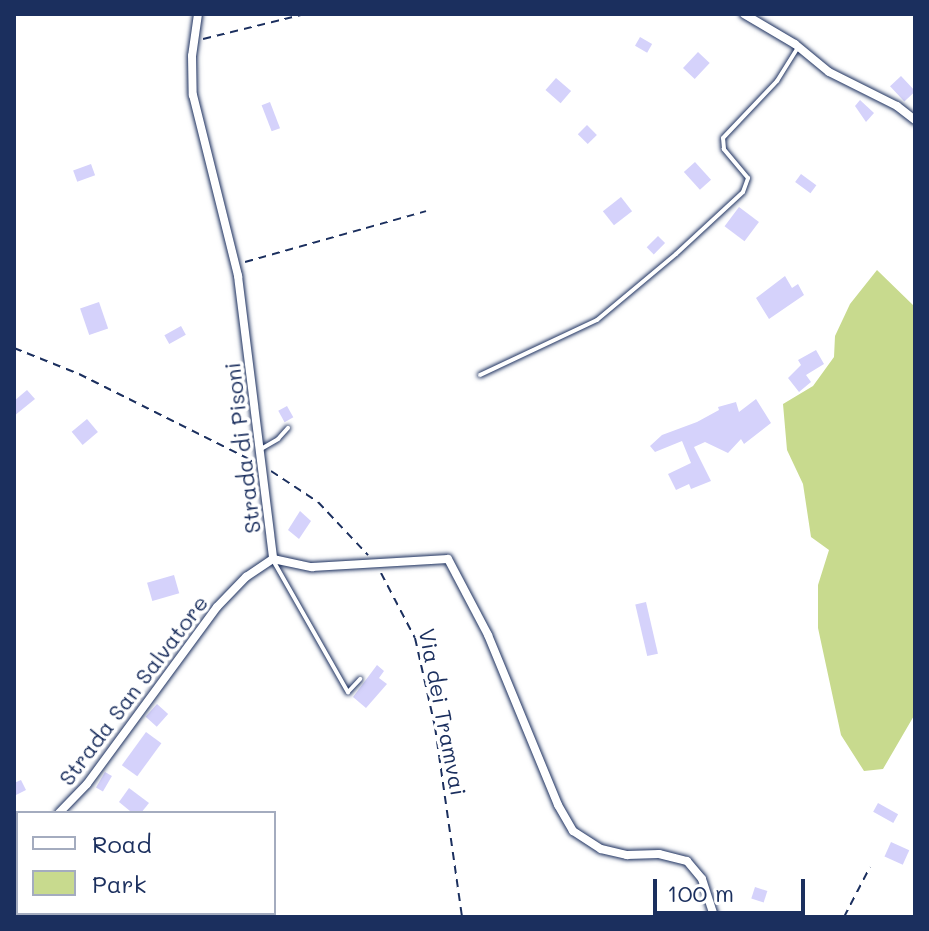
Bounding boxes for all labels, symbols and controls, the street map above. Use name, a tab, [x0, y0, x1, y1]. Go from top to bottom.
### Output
street label: Strada di Pisoni	[218, 361, 266, 535]
street label: Strada San Salvatore	[53, 590, 213, 790]
street label: Via dei Tramvai	[414, 626, 472, 798]
legend	[16, 811, 276, 915]
text: Road	[92, 828, 152, 859]
scale bar	[657, 863, 809, 913]
text: Park	[92, 868, 146, 899]
text: 100 m	[667, 877, 734, 908]

